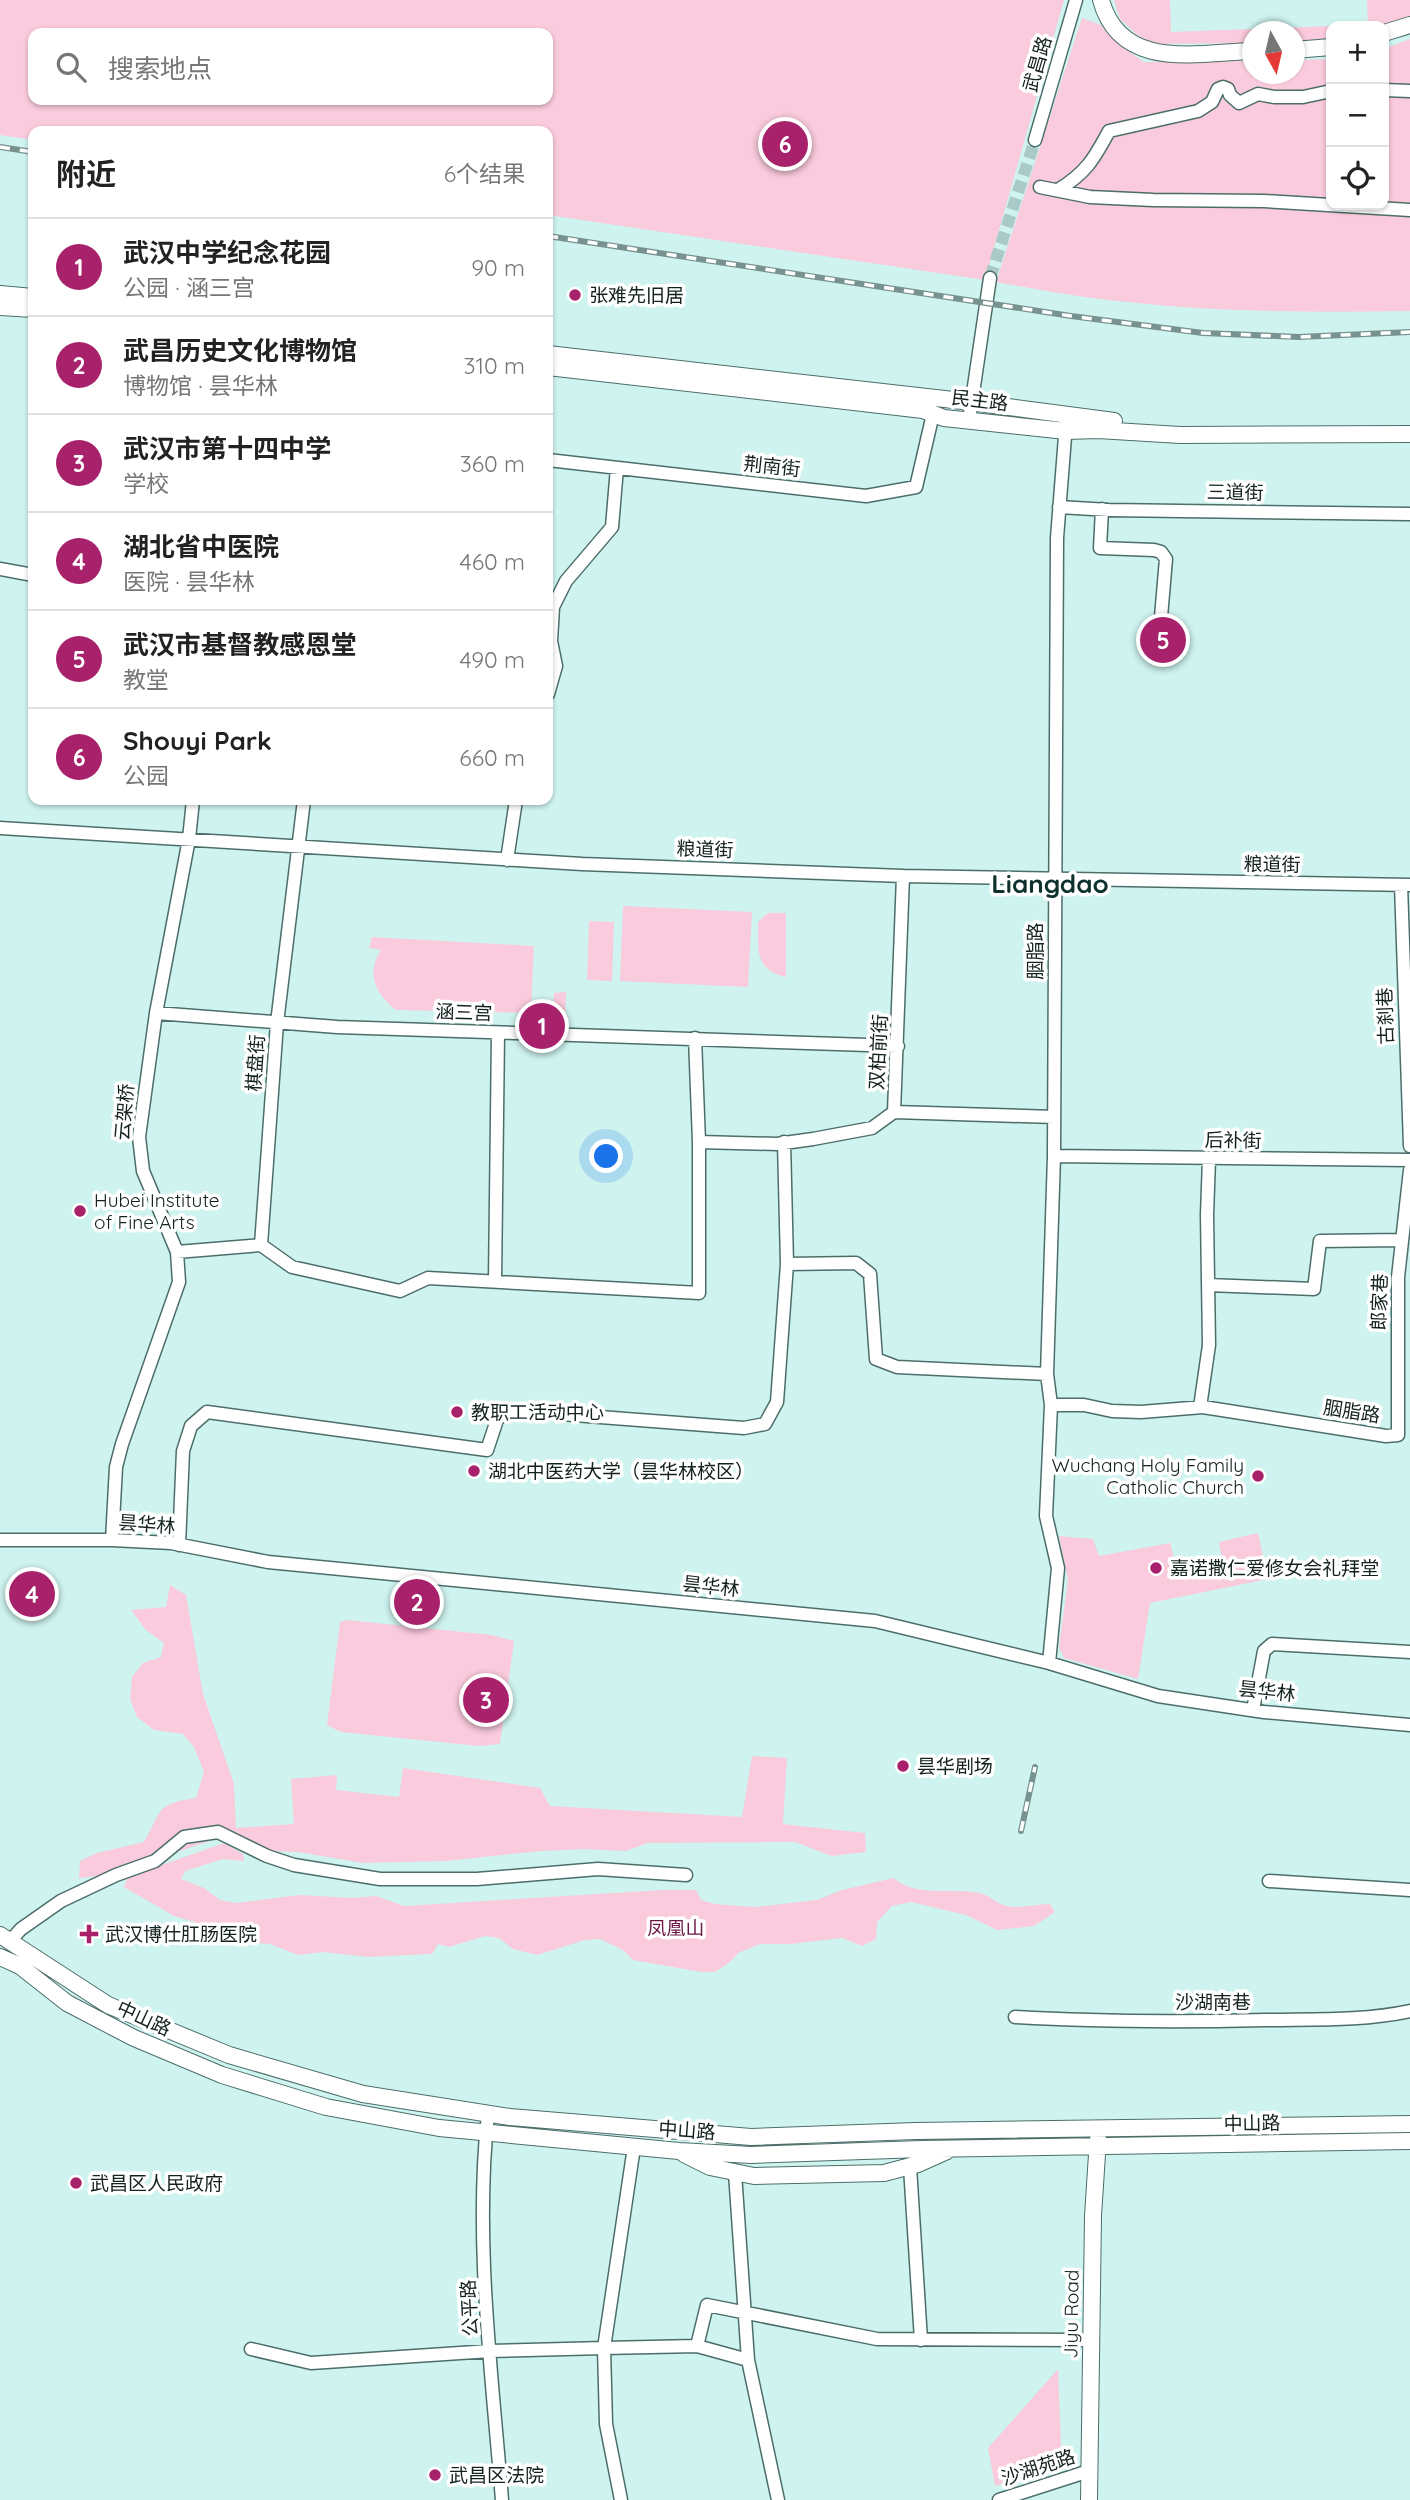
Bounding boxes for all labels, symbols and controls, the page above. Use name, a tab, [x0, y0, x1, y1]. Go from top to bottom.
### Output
north arrow	[1242, 21, 1305, 84]
map controls	[1326, 21, 1389, 210]
button: +	[1326, 21, 1389, 84]
search box	[28, 28, 553, 105]
street label: 武昌路	[1018, 33, 1056, 95]
icon: search	[52, 48, 90, 86]
text: 搜索地点	[108, 52, 212, 85]
button: −	[1326, 84, 1389, 147]
pin: 6	[762, 118, 808, 170]
button: locate	[1326, 147, 1389, 210]
text: 附近	[56, 155, 116, 193]
text: 6个结果	[444, 159, 525, 188]
text: 武汉中学纪念花园	[123, 236, 331, 269]
text: 1	[75, 253, 83, 282]
text: 90 m	[471, 253, 525, 282]
text: 公园 · 涵三宫	[123, 273, 255, 302]
place label: 张难先旧居	[589, 283, 684, 307]
marker: 张难先旧居	[567, 287, 583, 303]
text: 武昌历史文化博物馆	[123, 334, 357, 367]
text: 2	[72, 351, 86, 380]
text: 310 m	[463, 351, 525, 380]
text: 博物馆 · 昙华林	[123, 371, 278, 400]
street label: 民主路	[950, 385, 1010, 415]
text: 武汉市第十四中学	[123, 432, 331, 465]
text: 3	[73, 449, 85, 478]
text: 360 m	[460, 449, 525, 478]
street label: 荆南街	[742, 451, 802, 481]
text: 学校	[123, 469, 169, 498]
street label: 三道街	[1206, 480, 1264, 504]
text: 湖北省中医院	[123, 530, 279, 563]
text: 4	[72, 547, 86, 576]
text: 460 m	[460, 547, 525, 576]
text: 医院 · 昙华林	[123, 567, 255, 596]
pin: 5	[1140, 614, 1186, 666]
text: 武汉市基督教感恩堂	[123, 628, 357, 661]
text: 5	[72, 645, 86, 674]
text: 490 m	[460, 645, 525, 674]
text: 教堂	[123, 665, 169, 694]
text: Shouyi Park	[123, 724, 272, 757]
text: 6	[73, 743, 85, 772]
text: 660 m	[459, 743, 525, 772]
text: 公园	[123, 761, 169, 790]
street label: 粮道街	[676, 836, 734, 862]
street label: 粮道街	[1243, 852, 1301, 876]
district label: Liangdao	[991, 867, 1109, 900]
street label: 胭脂路	[1023, 922, 1047, 980]
street label: 古刹巷	[1372, 987, 1398, 1045]
street label: 涵三宫	[435, 999, 493, 1025]
pin: 1	[519, 1000, 565, 1052]
street label: 双柏前街	[864, 1013, 892, 1091]
street label: 棋盘街	[241, 1034, 269, 1092]
street label: 云架桥	[110, 1083, 138, 1141]
street label: 后补街	[1204, 1128, 1262, 1152]
your location	[589, 1139, 623, 1173]
place label: Hubei Institute of Fine Arts	[94, 1188, 219, 1234]
marker: Hubei Institute of Fine Arts	[72, 1203, 88, 1219]
street label: 郎家巷	[1366, 1273, 1392, 1331]
street label: 胭脂路	[1322, 1395, 1382, 1427]
place label: 教职工活动中心	[471, 1400, 604, 1424]
marker: 教职工活动中心	[449, 1404, 465, 1420]
place label: Wuchang Holy Family Catholic Church	[1051, 1453, 1244, 1499]
place label: 湖北中医药大学（昙华林校区）	[488, 1459, 754, 1483]
marker: 湖北中医药大学（昙华林校区）	[466, 1463, 482, 1479]
marker: Wuchang Holy Family Catholic Church	[1250, 1468, 1266, 1484]
street label: 昙华林	[118, 1510, 176, 1538]
place label: 嘉诺撒仁爱修女会礼拜堂	[1170, 1556, 1379, 1580]
marker: 嘉诺撒仁爱修女会礼拜堂	[1148, 1560, 1164, 1576]
pin: 4	[9, 1568, 55, 1620]
street label: 昙华林	[681, 1571, 741, 1601]
pin: 2	[394, 1576, 440, 1628]
pin: 3	[463, 1674, 509, 1726]
street label: 昙华林	[1237, 1676, 1297, 1706]
place label: 昙华剧场	[917, 1754, 993, 1778]
marker: 昙华剧场	[895, 1758, 911, 1774]
park label: 凤凰山	[647, 1916, 705, 1940]
place label: 武汉博仕肛肠医院	[105, 1922, 257, 1946]
marker: 武汉博仕肛肠医院	[79, 1924, 99, 1944]
street label: 沙湖南巷	[1175, 1990, 1251, 2014]
street label: 中山路	[113, 1995, 175, 2041]
street label: 中山路	[1223, 2111, 1281, 2135]
street label: 中山路	[658, 2116, 716, 2144]
place label: 武昌区人民政府	[90, 2171, 223, 2195]
marker: 武昌区人民政府	[68, 2175, 84, 2191]
street label: Jiyu Road	[1058, 2269, 1084, 2359]
street label: 公平路	[456, 2279, 482, 2337]
street label: 沙湖苑路	[998, 2444, 1078, 2490]
place label: 武昌区法院	[449, 2463, 544, 2487]
marker: 武昌区法院	[427, 2467, 443, 2483]

